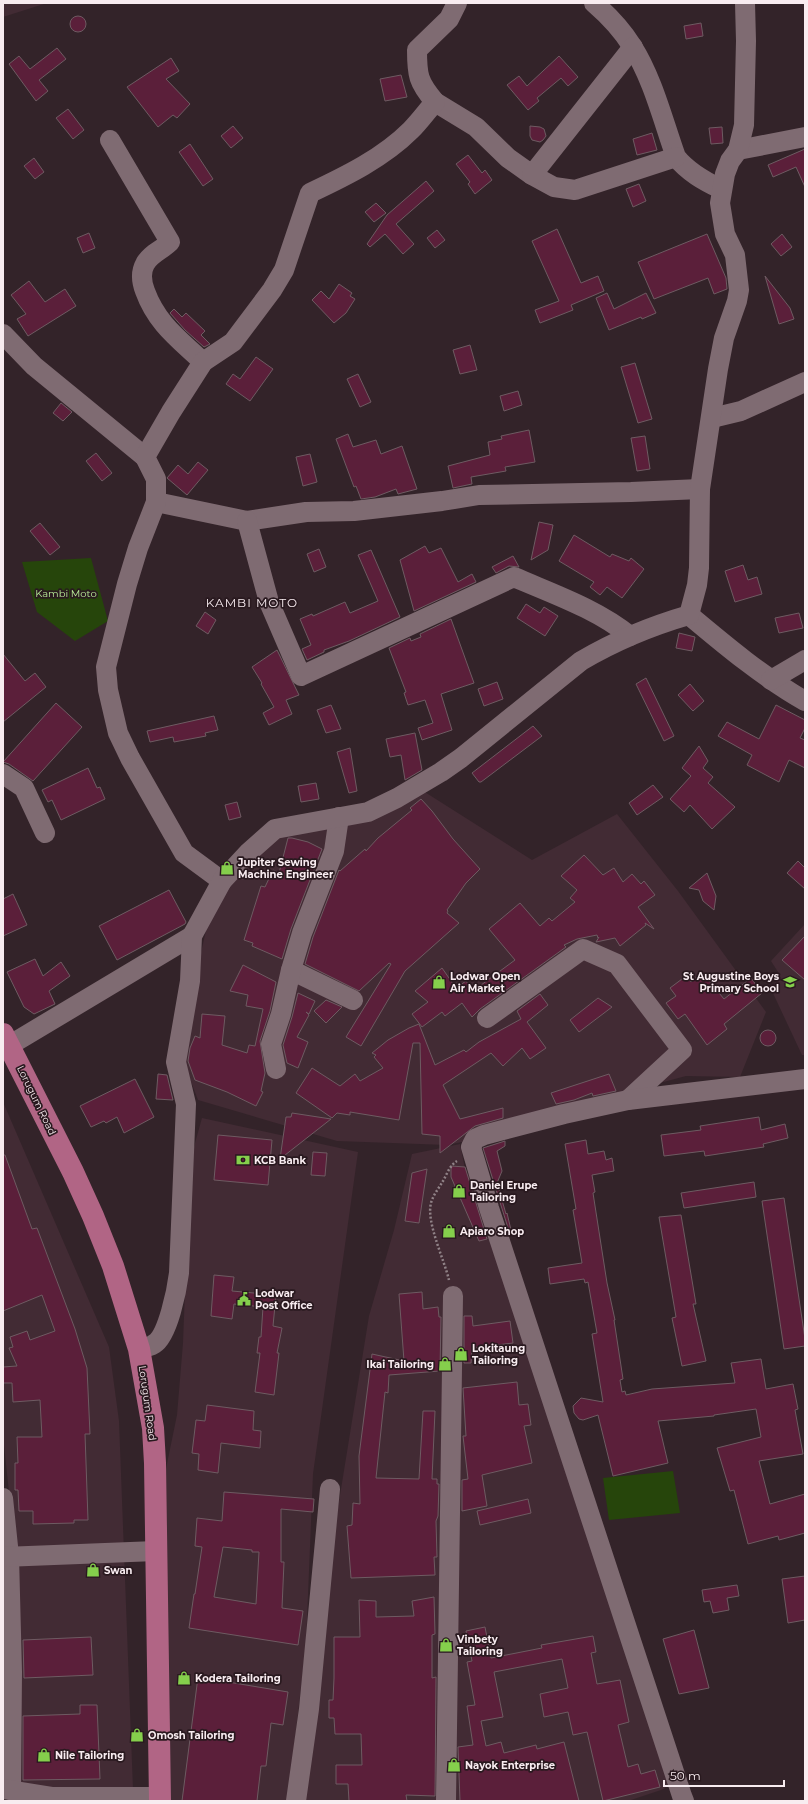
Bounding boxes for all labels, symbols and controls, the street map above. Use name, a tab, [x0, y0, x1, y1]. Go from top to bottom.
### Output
park label: Kambi Moto	[35, 587, 97, 600]
district label: KAMBI MOTO	[206, 595, 298, 610]
place label: Jupiter Sewing Machine Engineer	[237, 856, 334, 881]
shop icon: Jupiter Sewing Machine Engineer	[219, 860, 235, 876]
place label: Lodwar Open Air Market	[449, 970, 521, 995]
place label: St Augustine Boys Primary School	[683, 970, 780, 995]
shop icon: Lodwar Open Air Market	[431, 974, 447, 990]
school or university icon: St Augustine Boys Primary School	[782, 974, 798, 990]
street label: Lorugum Road	[14, 1063, 59, 1137]
bank icon: KCB Bank	[235, 1152, 251, 1168]
place label: KCB Bank	[254, 1154, 306, 1167]
place label: Daniel Erupe Tailoring	[470, 1179, 538, 1204]
shop icon: Daniel Erupe Tailoring	[451, 1183, 467, 1199]
shop icon: Apiaro Shop	[441, 1223, 457, 1239]
place label: Apiaro Shop	[459, 1225, 524, 1238]
place label: Lodwar Post Office	[255, 1287, 313, 1312]
public building icon: Lodwar Post Office	[236, 1291, 252, 1307]
place label: Lokitaung Tailoring	[472, 1342, 525, 1367]
shop icon: Lokitaung Tailoring	[453, 1346, 469, 1362]
shop icon: Ikai Tailoring	[437, 1356, 453, 1372]
place label: Ikai Tailoring	[366, 1358, 434, 1371]
street label: Lorugum Road	[136, 1365, 159, 1441]
shop icon: Swan	[85, 1562, 101, 1578]
place label: Swan	[104, 1564, 133, 1577]
place label: Vinbety Tailoring	[456, 1633, 503, 1658]
shop icon: Vinbety Tailoring	[438, 1637, 454, 1653]
shop icon: Kodera Tailoring	[176, 1670, 192, 1686]
place label: Kodera Tailoring	[195, 1672, 281, 1685]
shop icon: Omosh Tailoring	[129, 1727, 145, 1743]
place label: Omosh Tailoring	[148, 1729, 234, 1742]
shop icon: Nile Tailoring	[36, 1747, 52, 1763]
place label: Nile Tailoring	[55, 1749, 124, 1762]
shop icon: Nayok Enterprise	[446, 1757, 462, 1773]
place label: Nayok Enterprise	[465, 1759, 555, 1772]
scale bar	[664, 1762, 784, 1788]
text: 50 m	[670, 1768, 701, 1783]

